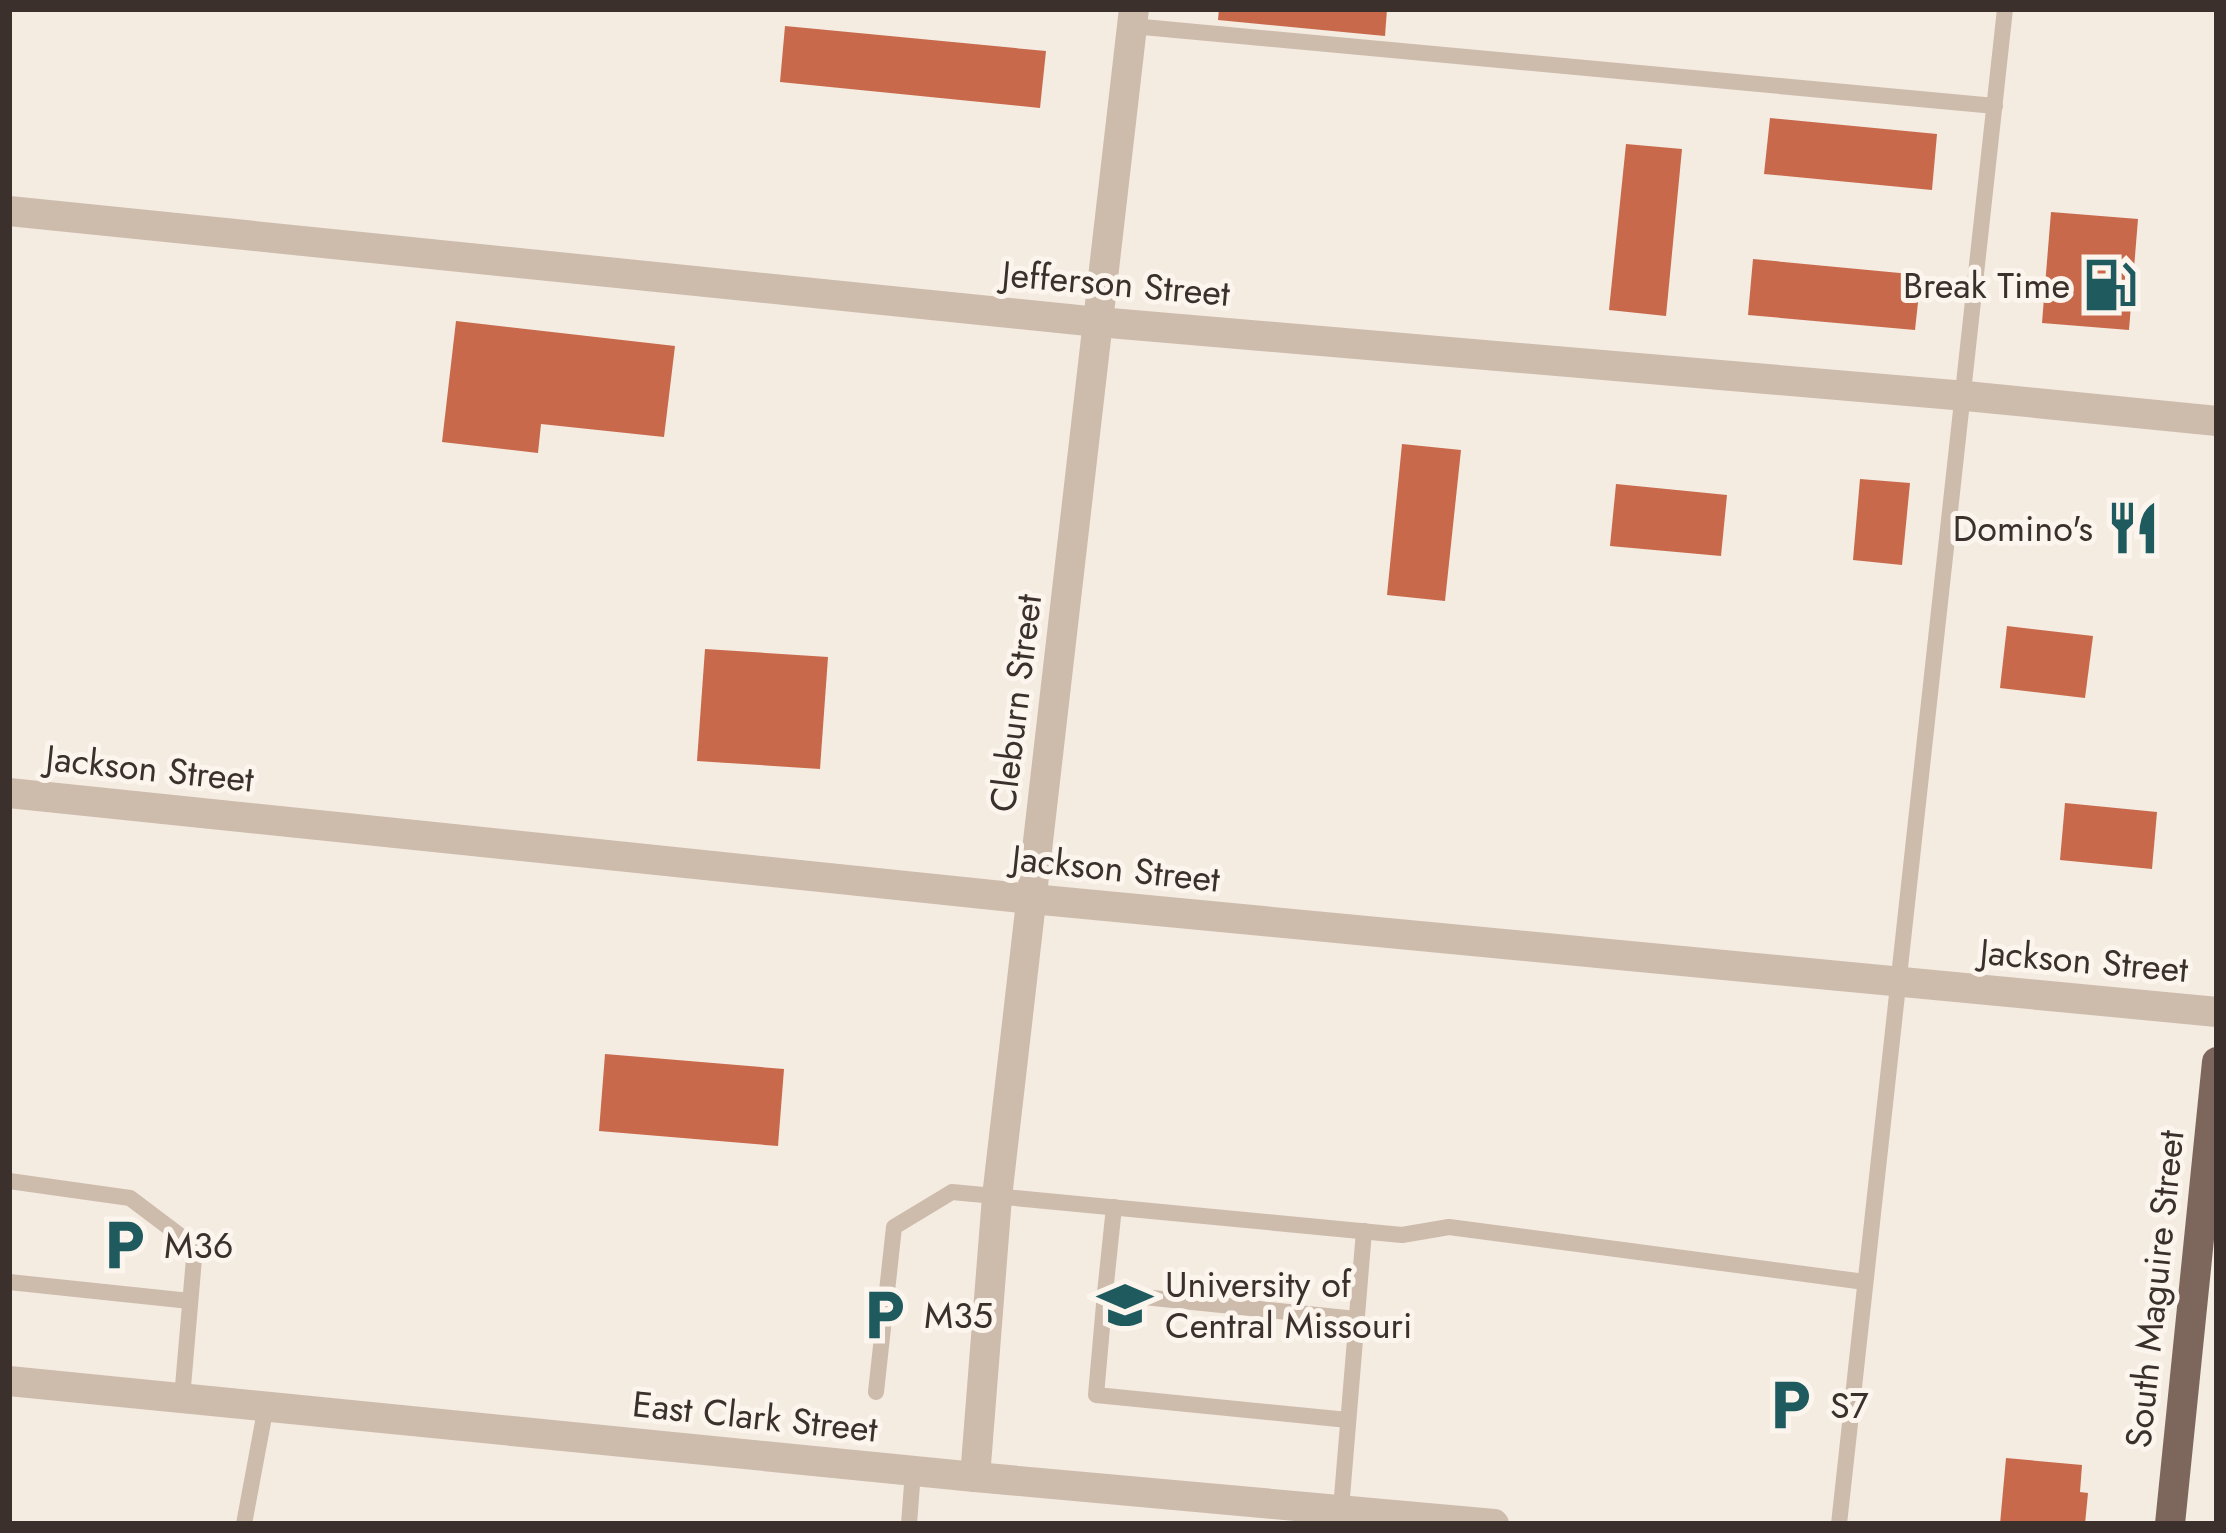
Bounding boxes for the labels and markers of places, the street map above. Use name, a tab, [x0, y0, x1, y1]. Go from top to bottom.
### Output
fuel station icon: Break Time	[2081, 256, 2139, 314]
place label: Break Time	[1903, 259, 2070, 311]
restaurant icon: Domino's	[2104, 499, 2162, 557]
place label: Domino's	[1953, 502, 2093, 554]
parking icon: M36	[95, 1216, 153, 1274]
place label: M36	[164, 1219, 234, 1271]
place label: University of Central Missouri	[1165, 1258, 1412, 1351]
school or university icon: University of Central Missouri	[1096, 1276, 1154, 1334]
parking icon: M35	[855, 1286, 913, 1344]
place label: M35	[924, 1289, 993, 1341]
parking icon: S7	[1761, 1376, 1819, 1434]
place label: S7	[1830, 1379, 1869, 1431]

